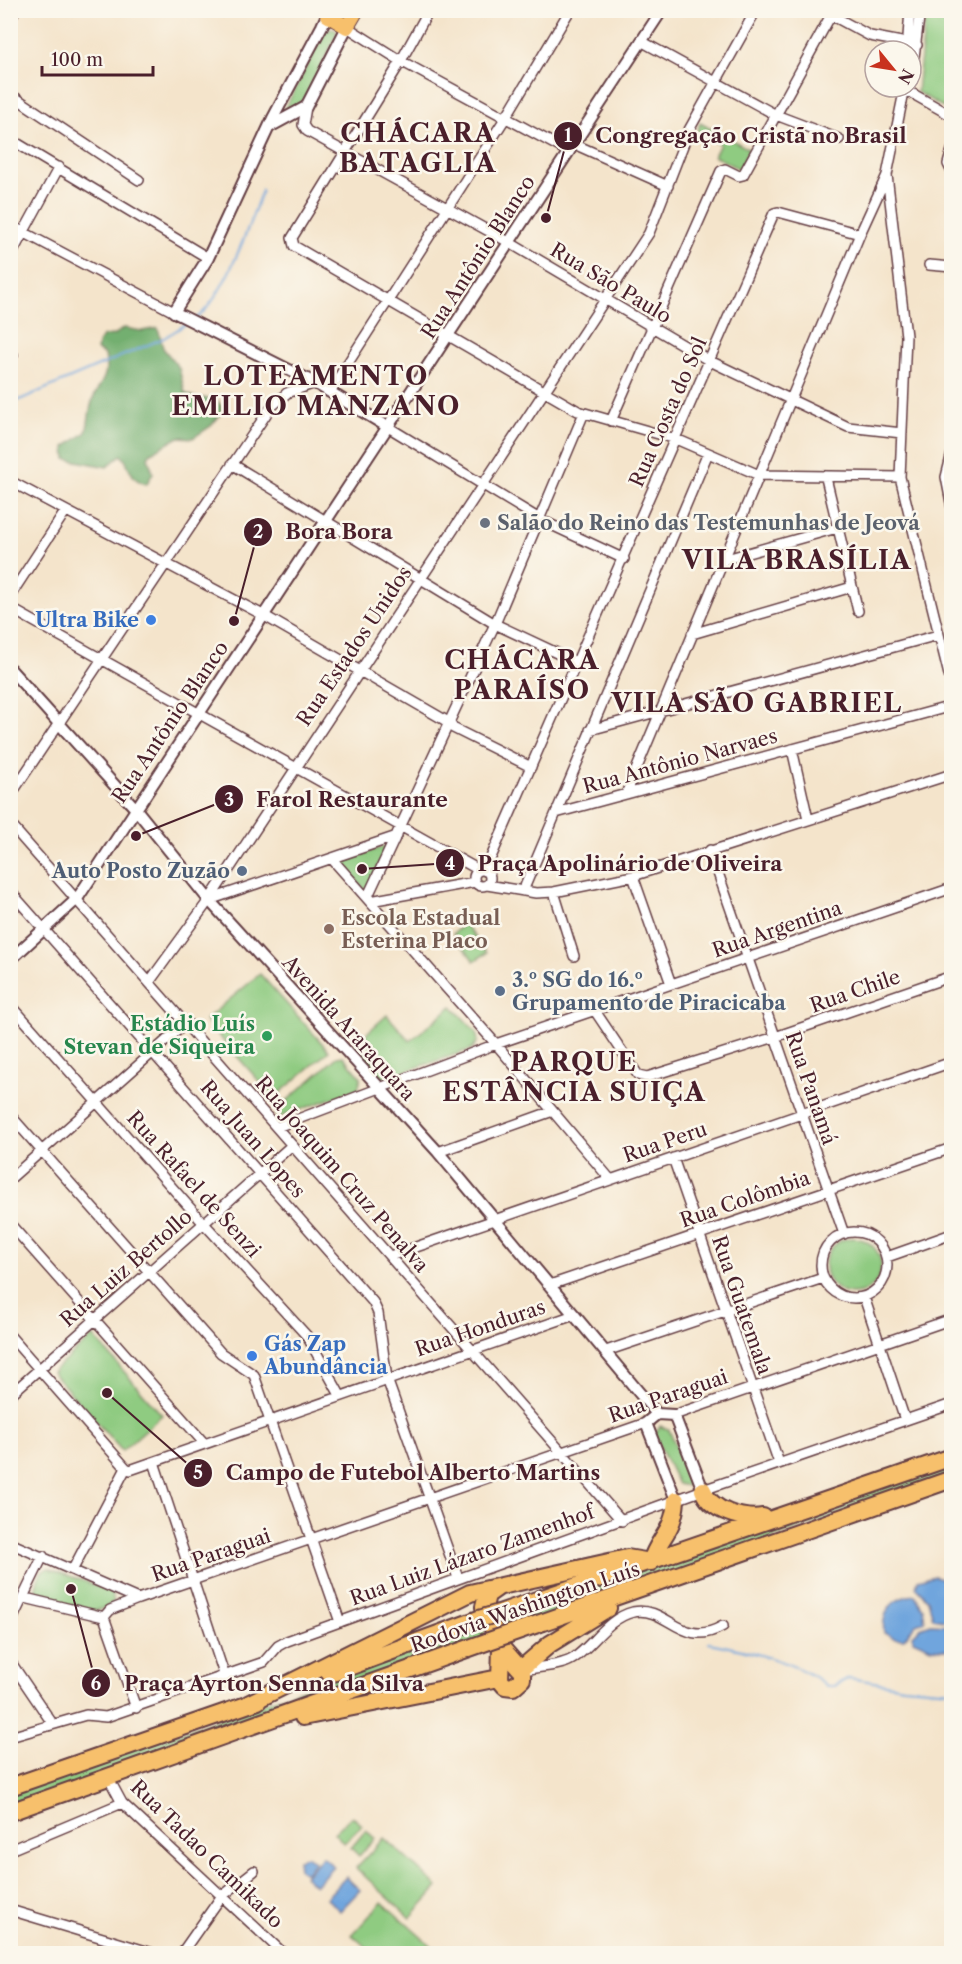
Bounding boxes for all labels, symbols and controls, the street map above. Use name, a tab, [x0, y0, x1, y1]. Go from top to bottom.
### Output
scale bar	[42, 39, 153, 77]
north arrow	[863, 39, 923, 99]
text: 100 m	[51, 49, 103, 71]
text: N	[894, 65, 918, 88]
callout: Congregação Cristã no Brasil	[553, 116, 919, 155]
district label: CHÁCARA BATAGLIA	[339, 117, 497, 179]
text: Congregação Cristã no Brasil	[595, 123, 907, 148]
text: 1	[564, 125, 572, 147]
street label: Rua Antônio Blanco	[416, 171, 540, 343]
street label: Rua São Paulo	[546, 238, 676, 328]
street label: Rua Costa do Sol	[624, 333, 712, 491]
district label: LOTEAMENTO EMILIO MANZANO	[171, 360, 461, 422]
place label: Salão do Reino das Testemunhas de Jeová	[497, 511, 920, 535]
callout: Bora Bora	[243, 513, 405, 552]
marker: Salão do Reino das Testemunhas de Jeová	[478, 516, 492, 530]
text: Bora Bora	[285, 519, 394, 544]
text: 2	[253, 521, 263, 543]
district label: VILA BRASÍLIA	[681, 544, 912, 576]
street label: Rua Estados Unidos	[292, 561, 416, 731]
place label: Ultra Bike	[35, 608, 139, 632]
marker: Ultra Bike	[144, 613, 158, 627]
street label: Rua Antônio Blanco	[107, 636, 233, 808]
district label: CHÁCARA PARAÍSO	[444, 644, 600, 706]
district label: VILA SÃO GABRIEL	[610, 687, 903, 719]
street label: Rua Antônio Narvaes	[580, 723, 780, 799]
callout: Farol Restaurante	[214, 780, 460, 819]
text: Farol Restaurante	[256, 787, 448, 812]
text: 3	[224, 789, 234, 811]
callout: Praça Apolinário de Oliveira	[435, 844, 795, 883]
text: Praça Apolinário de Oliveira	[477, 851, 783, 876]
text: 4	[445, 853, 455, 875]
place label: Auto Posto Zuzão	[51, 859, 230, 883]
marker: Auto Posto Zuzão	[235, 864, 249, 878]
street label: Rua Argentina	[709, 895, 845, 962]
place label: Escola Estadual Esterina Placo	[341, 906, 500, 953]
marker: Escola Estadual Esterina Placo	[322, 922, 336, 936]
street label: Avenida Araraquara	[277, 950, 421, 1106]
street label: Rua Chile	[807, 964, 903, 1018]
place label: 3.º SG do 16.º Grupamento de Piracicaba	[512, 968, 786, 1015]
marker: 3.º SG do 16.º Grupamento de Piracicaba	[493, 984, 507, 998]
place label: Estádio Luís Stevan de Siqueira	[64, 1012, 255, 1059]
street label: Rua Panamá	[780, 1028, 842, 1148]
marker: Estádio Luís Stevan de Siqueira	[260, 1029, 274, 1043]
district label: PARQUE ESTÂNCIA SUIÇA	[442, 1046, 706, 1108]
street label: Rua Joaquim Cruz Penalva	[250, 1071, 434, 1277]
street label: Rua Juan Lopes	[195, 1075, 311, 1203]
street label: Rua Rafael de Senzi	[122, 1106, 266, 1262]
street label: Rua Peru	[620, 1116, 710, 1168]
street label: Rua Colômbia	[677, 1165, 814, 1232]
street label: Rua Luiz Bertollo	[55, 1204, 197, 1332]
street label: Rua Guatemala	[707, 1232, 777, 1378]
street label: Rua Honduras	[412, 1294, 548, 1362]
place label: Gás Zap Abundância	[263, 1332, 388, 1379]
marker: Gás Zap Abundância	[245, 1349, 259, 1363]
street label: Rua Paraguai	[605, 1364, 731, 1428]
callout: Campo de Futebol Alberto Martins	[183, 1453, 612, 1492]
text: Campo de Futebol Alberto Martins	[226, 1460, 600, 1485]
text: 5	[193, 1462, 203, 1484]
street label: Rua Luiz Lázaro Zamenhof	[347, 1499, 600, 1610]
street label: Rua Paraguai	[148, 1523, 274, 1587]
street label: Rodovia Washington Luís	[407, 1556, 643, 1658]
callout: Praça Ayrton Senna da Silva	[81, 1664, 436, 1703]
text: Praça Ayrton Senna da Silva	[124, 1671, 425, 1696]
text: 6	[91, 1673, 102, 1695]
street label: Rua Tadao Camikado	[126, 1775, 288, 1933]

